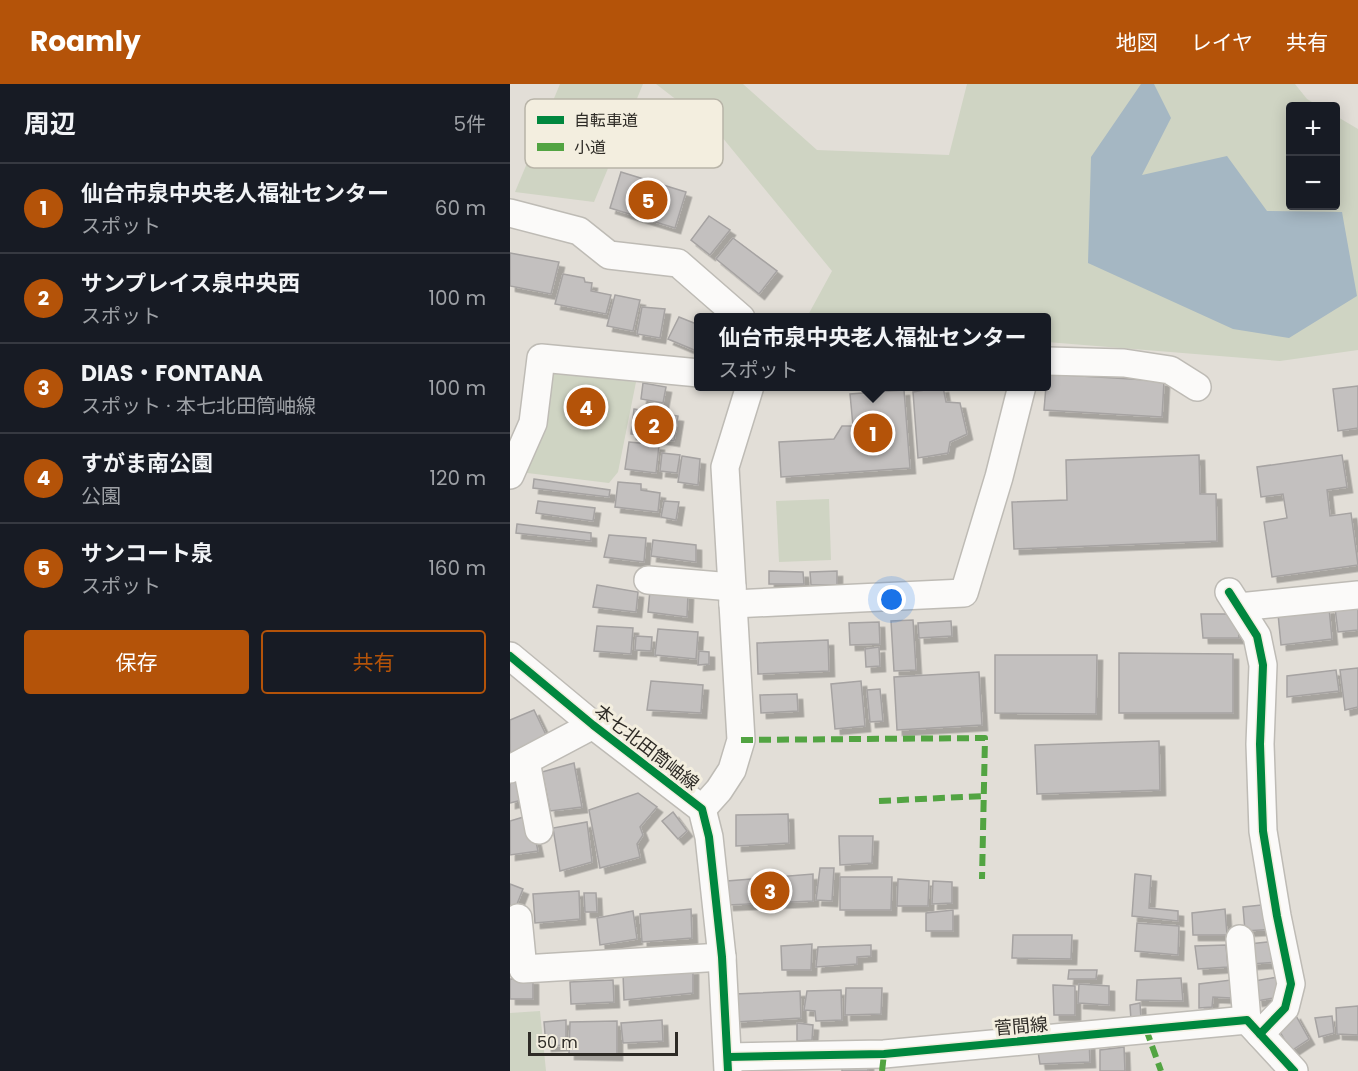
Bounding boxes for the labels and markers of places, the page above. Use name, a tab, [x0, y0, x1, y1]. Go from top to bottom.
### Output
pin: 5	[628, 178, 668, 222]
pin: 4	[566, 384, 606, 430]
pin: 2	[634, 402, 674, 448]
pin: 1	[854, 410, 892, 456]
pin: 3	[750, 868, 790, 914]

